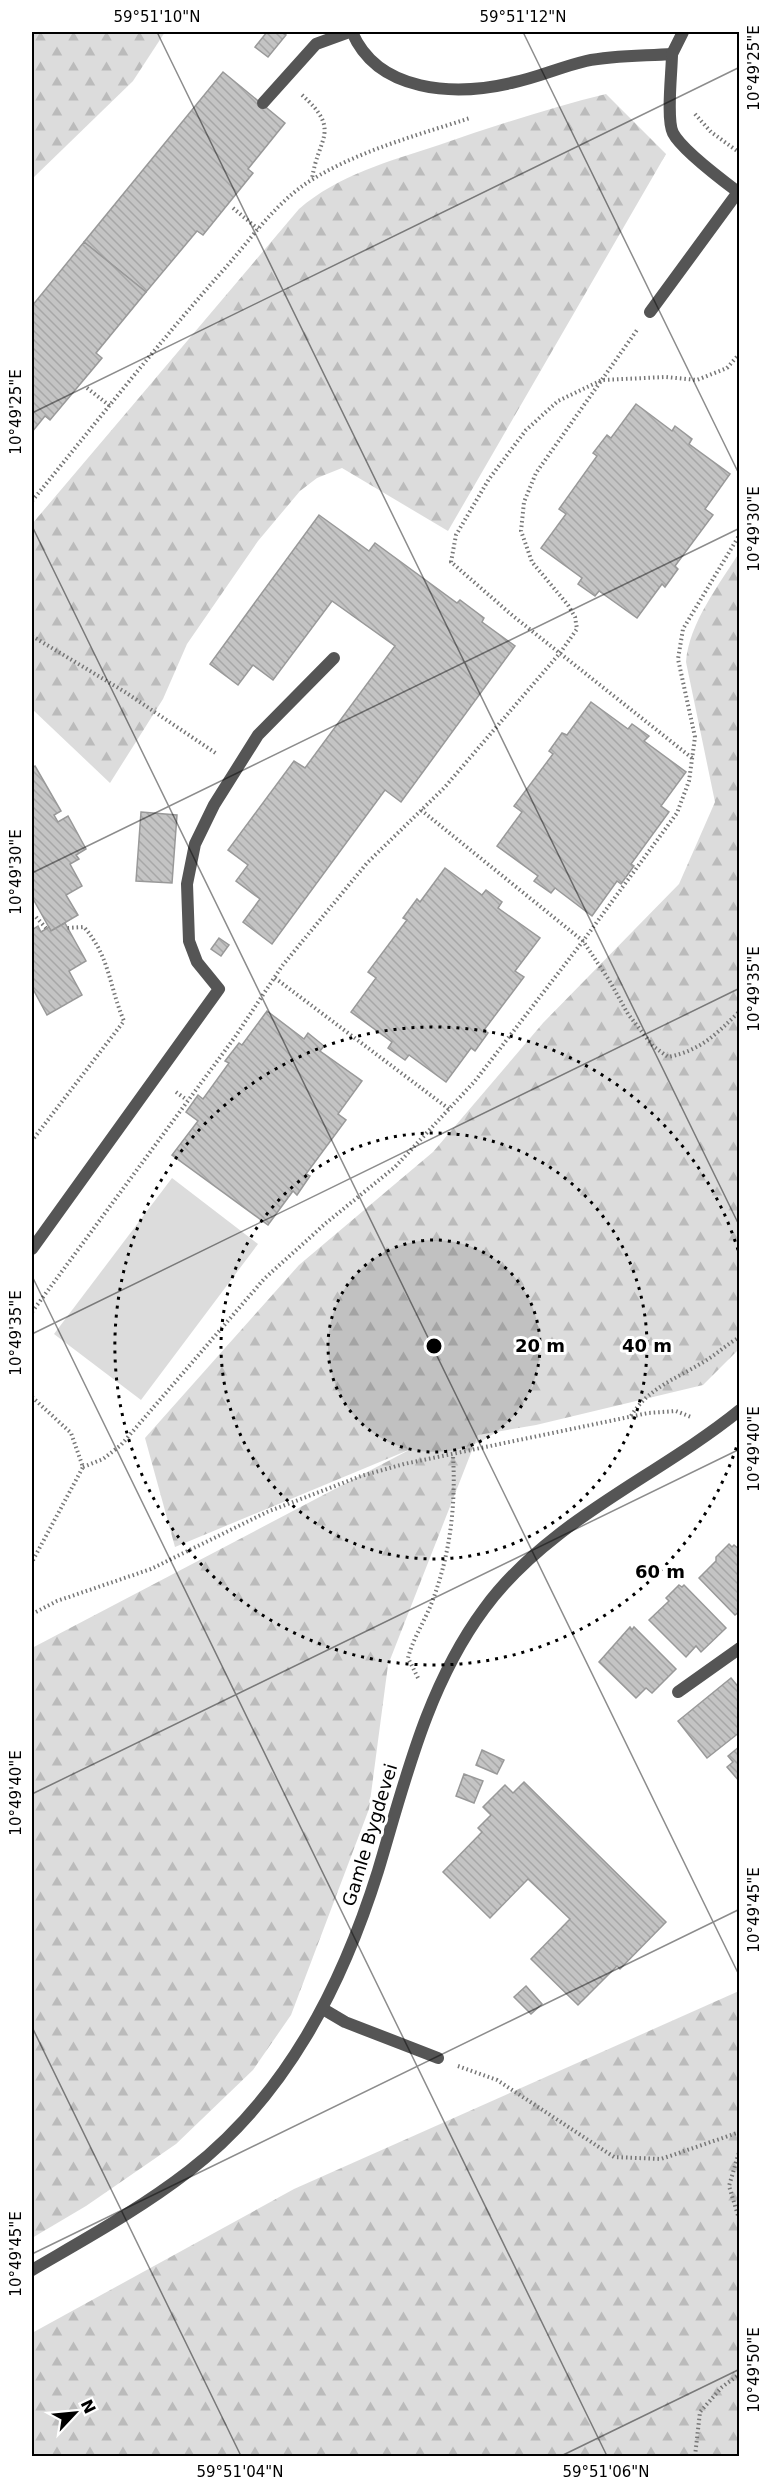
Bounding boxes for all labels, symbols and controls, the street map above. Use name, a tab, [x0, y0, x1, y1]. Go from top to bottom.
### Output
text: 59°51'10"N	[113, 8, 201, 26]
text: 59°51'12"N	[479, 8, 567, 26]
text: 10°49'25"E	[745, 25, 763, 111]
text: 10°49'25"E	[7, 369, 25, 455]
text: 10°49'30"E	[745, 486, 763, 572]
text: 10°49'30"E	[7, 829, 25, 915]
text: 10°49'35"E	[745, 946, 763, 1032]
text: 10°49'35"E	[7, 1290, 25, 1376]
text: 20 m	[515, 1335, 565, 1356]
text: 40 m	[622, 1335, 672, 1356]
centre of rings	[424, 1336, 444, 1356]
text: 10°49'40"E	[745, 1406, 763, 1492]
text: 60 m	[635, 1561, 685, 1582]
text: 10°49'40"E	[7, 1750, 25, 1836]
street label: Gamle Bygdevei	[338, 1761, 401, 1909]
text: 10°49'45"E	[745, 1867, 763, 1953]
text: 10°49'45"E	[7, 2211, 25, 2297]
text: 10°49'50"E	[745, 2327, 763, 2413]
north arrow	[45, 2383, 105, 2443]
text: N	[77, 2396, 100, 2417]
text: 59°51'04"N	[196, 2463, 284, 2481]
text: 59°51'06"N	[562, 2463, 650, 2481]

